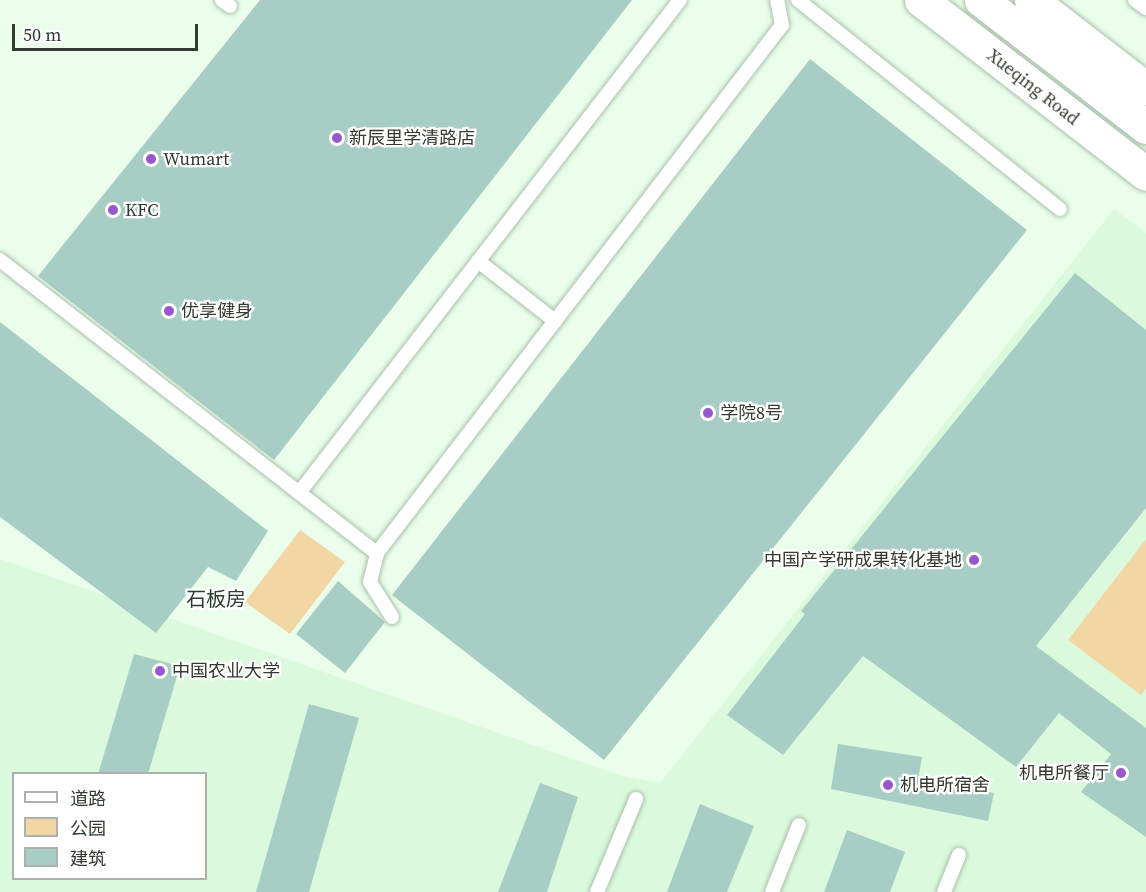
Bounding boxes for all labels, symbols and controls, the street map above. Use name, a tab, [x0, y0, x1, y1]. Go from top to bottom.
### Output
scale bar	[15, 12, 201, 50]
text: 50 m	[23, 22, 61, 47]
street label: Xueqing Road	[983, 44, 1083, 130]
place label: 新辰里学清路店	[349, 127, 475, 149]
marker: 新辰里学清路店	[330, 131, 344, 145]
place label: Wumart	[163, 148, 229, 170]
marker: Wumart	[144, 152, 158, 166]
place label: KFC	[125, 199, 159, 221]
marker: KFC	[106, 203, 120, 217]
place label: 优享健身	[181, 300, 253, 322]
marker: 优享健身	[162, 304, 176, 318]
place label: 学院8号	[720, 402, 783, 424]
marker: 学院8号	[701, 406, 715, 420]
place label: 中国产学研成果转化基地	[764, 549, 962, 571]
marker: 中国产学研成果转化基地	[967, 553, 981, 567]
district label: 石板房	[186, 587, 246, 611]
place label: 中国农业大学	[172, 660, 280, 682]
marker: 中国农业大学	[153, 664, 167, 678]
place label: 机电所餐厅	[1019, 762, 1109, 784]
marker: 机电所餐厅	[1114, 766, 1128, 780]
legend	[12, 772, 207, 880]
place label: 机电所宿舍	[900, 774, 990, 796]
marker: 机电所宿舍	[881, 778, 895, 792]
text: 道路	[70, 786, 106, 811]
text: 公园	[70, 816, 106, 841]
text: 建筑	[70, 846, 106, 871]

